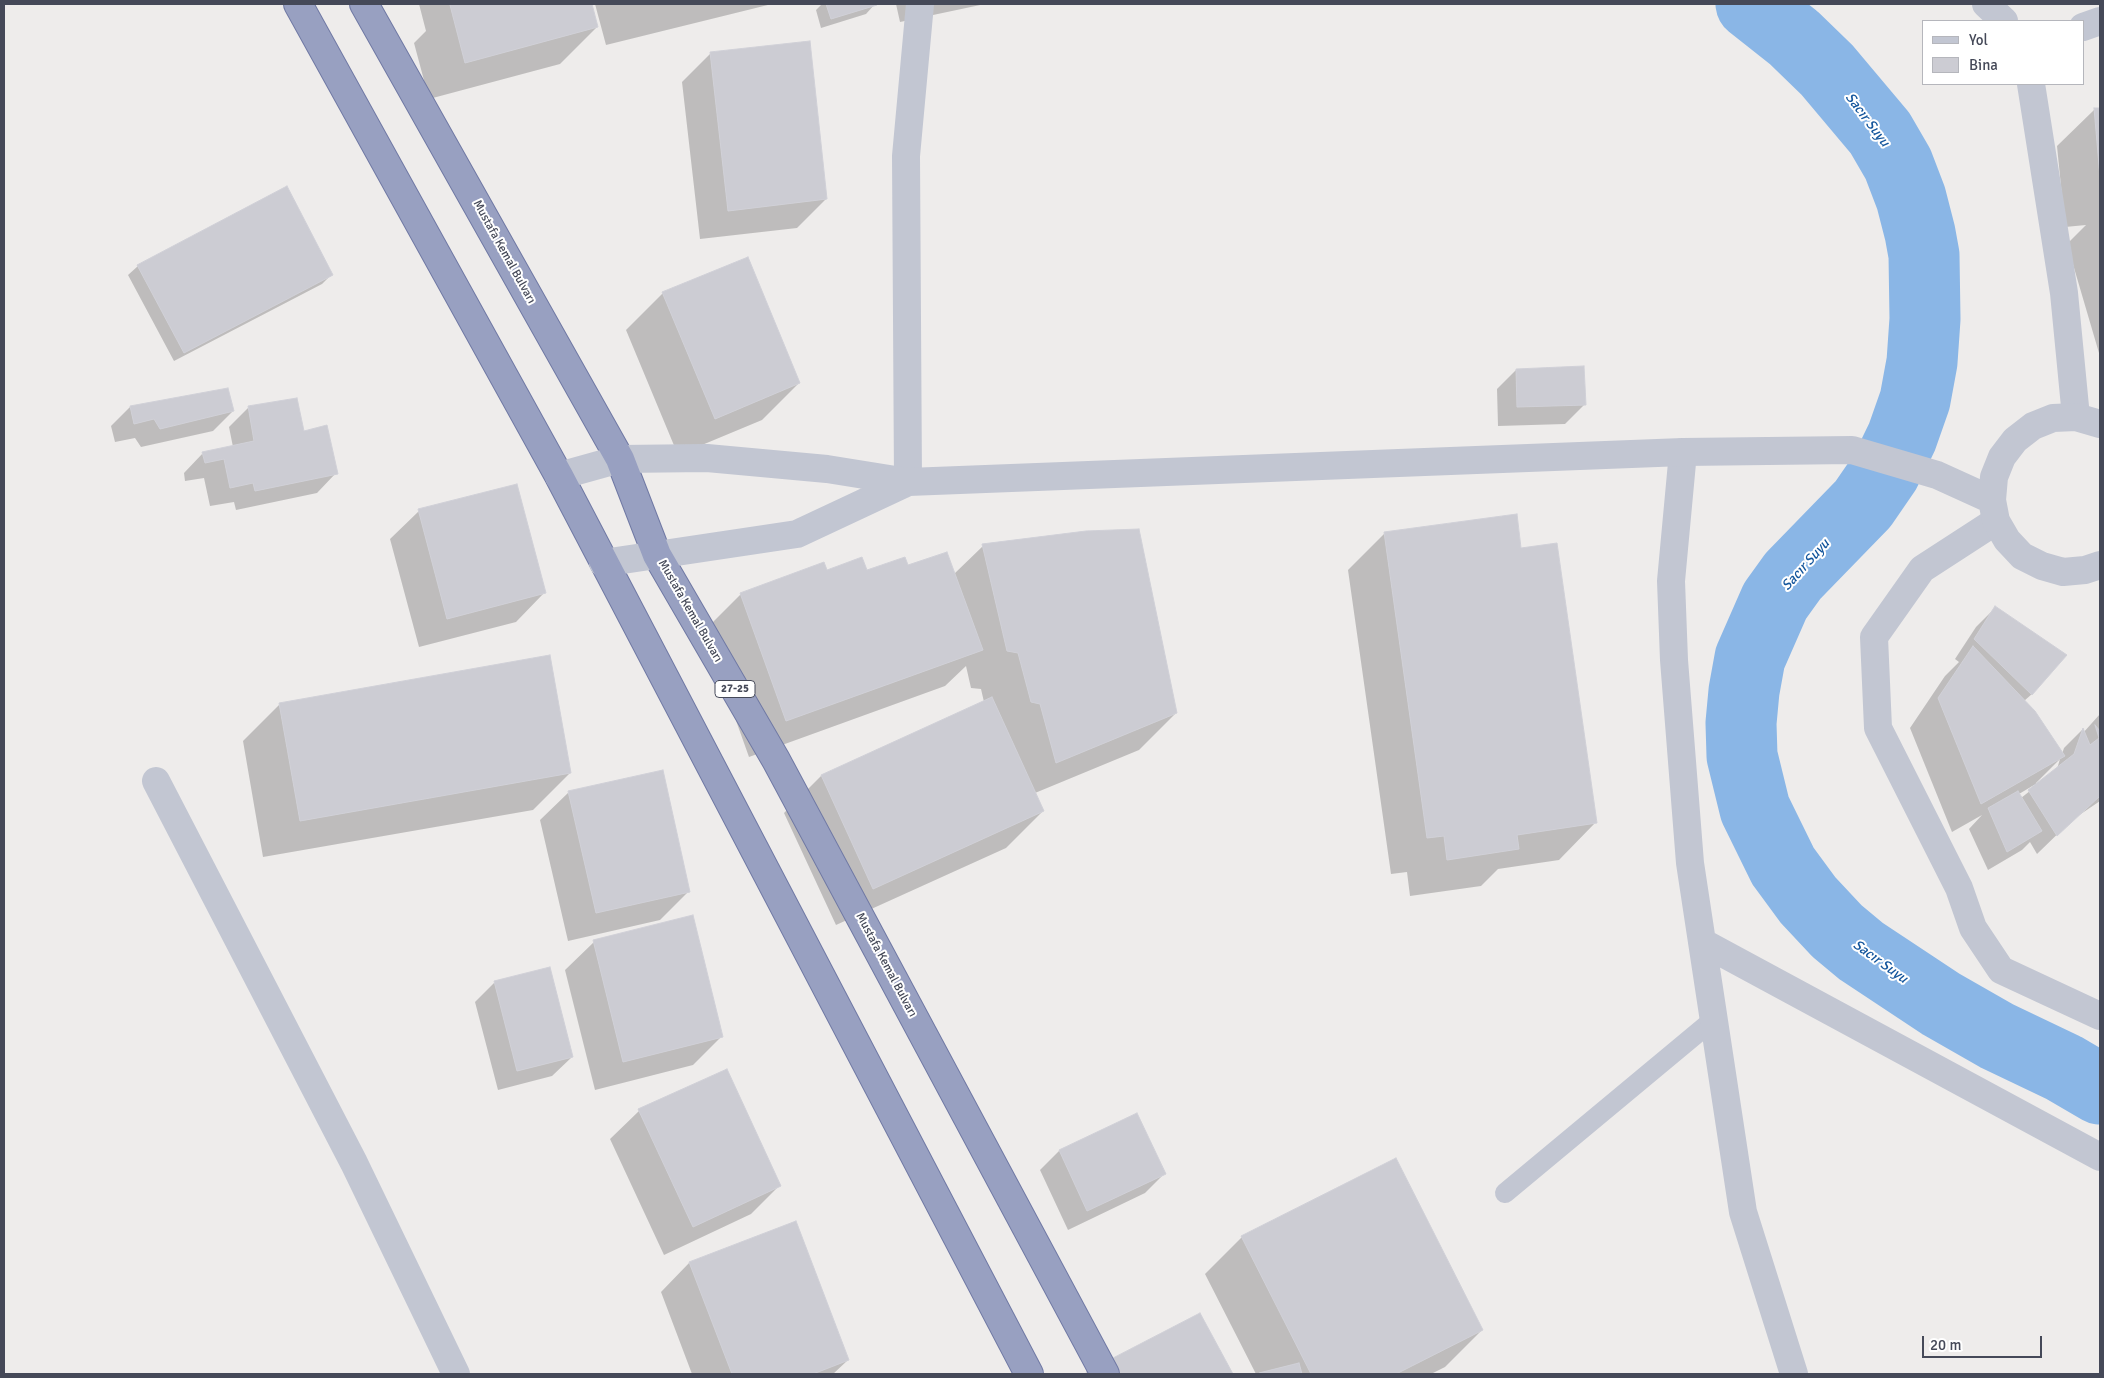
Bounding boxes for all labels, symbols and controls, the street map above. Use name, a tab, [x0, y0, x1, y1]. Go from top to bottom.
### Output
legend	[1922, 20, 2084, 85]
text: Yol	[1969, 31, 1988, 49]
text: Bina	[1969, 56, 1998, 74]
water label: Sacır Suyu	[1841, 90, 1893, 150]
street label: Mustafa Kemal Bulvarı	[470, 198, 538, 306]
water label: Sacır Suyu	[1779, 536, 1833, 594]
street label: Mustafa Kemal Bulvarı	[655, 557, 725, 665]
road number: 27-25	[715, 681, 755, 698]
street label: Mustafa Kemal Bulvarı	[852, 910, 920, 1020]
water label: Sacır Suyu	[1849, 937, 1911, 987]
scale bar	[1924, 1326, 2044, 1358]
text: 20 m	[1930, 1336, 1961, 1354]

